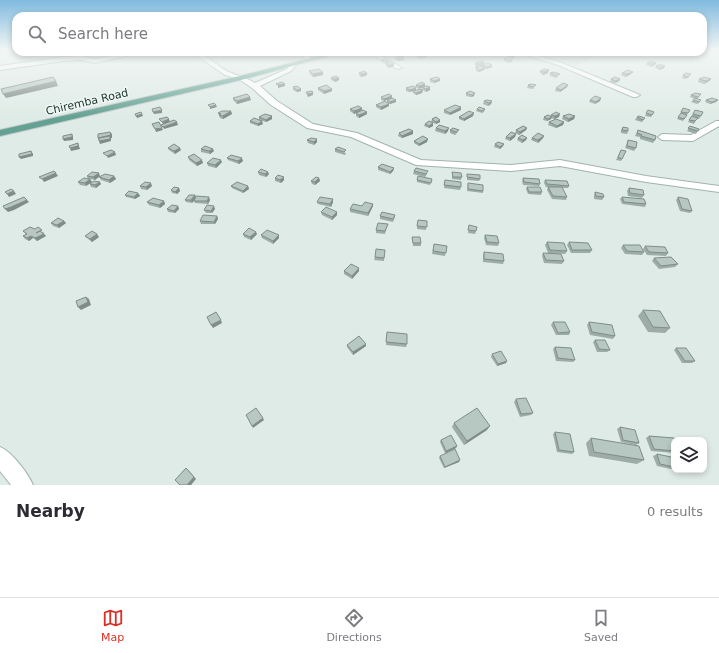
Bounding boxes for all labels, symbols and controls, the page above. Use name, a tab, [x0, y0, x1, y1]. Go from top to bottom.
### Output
search box	[12, 12, 707, 56]
icon: search	[26, 23, 48, 45]
text: Search here	[58, 25, 148, 43]
street label: Chiremba Road	[44, 86, 130, 118]
map controls	[671, 437, 707, 473]
button: layers	[671, 437, 707, 473]
text: Nearby	[16, 501, 85, 521]
text: 0 results	[647, 504, 703, 519]
tab: Map	[101, 607, 124, 644]
tab: Directions	[326, 607, 382, 644]
tab: Saved	[584, 607, 618, 644]

